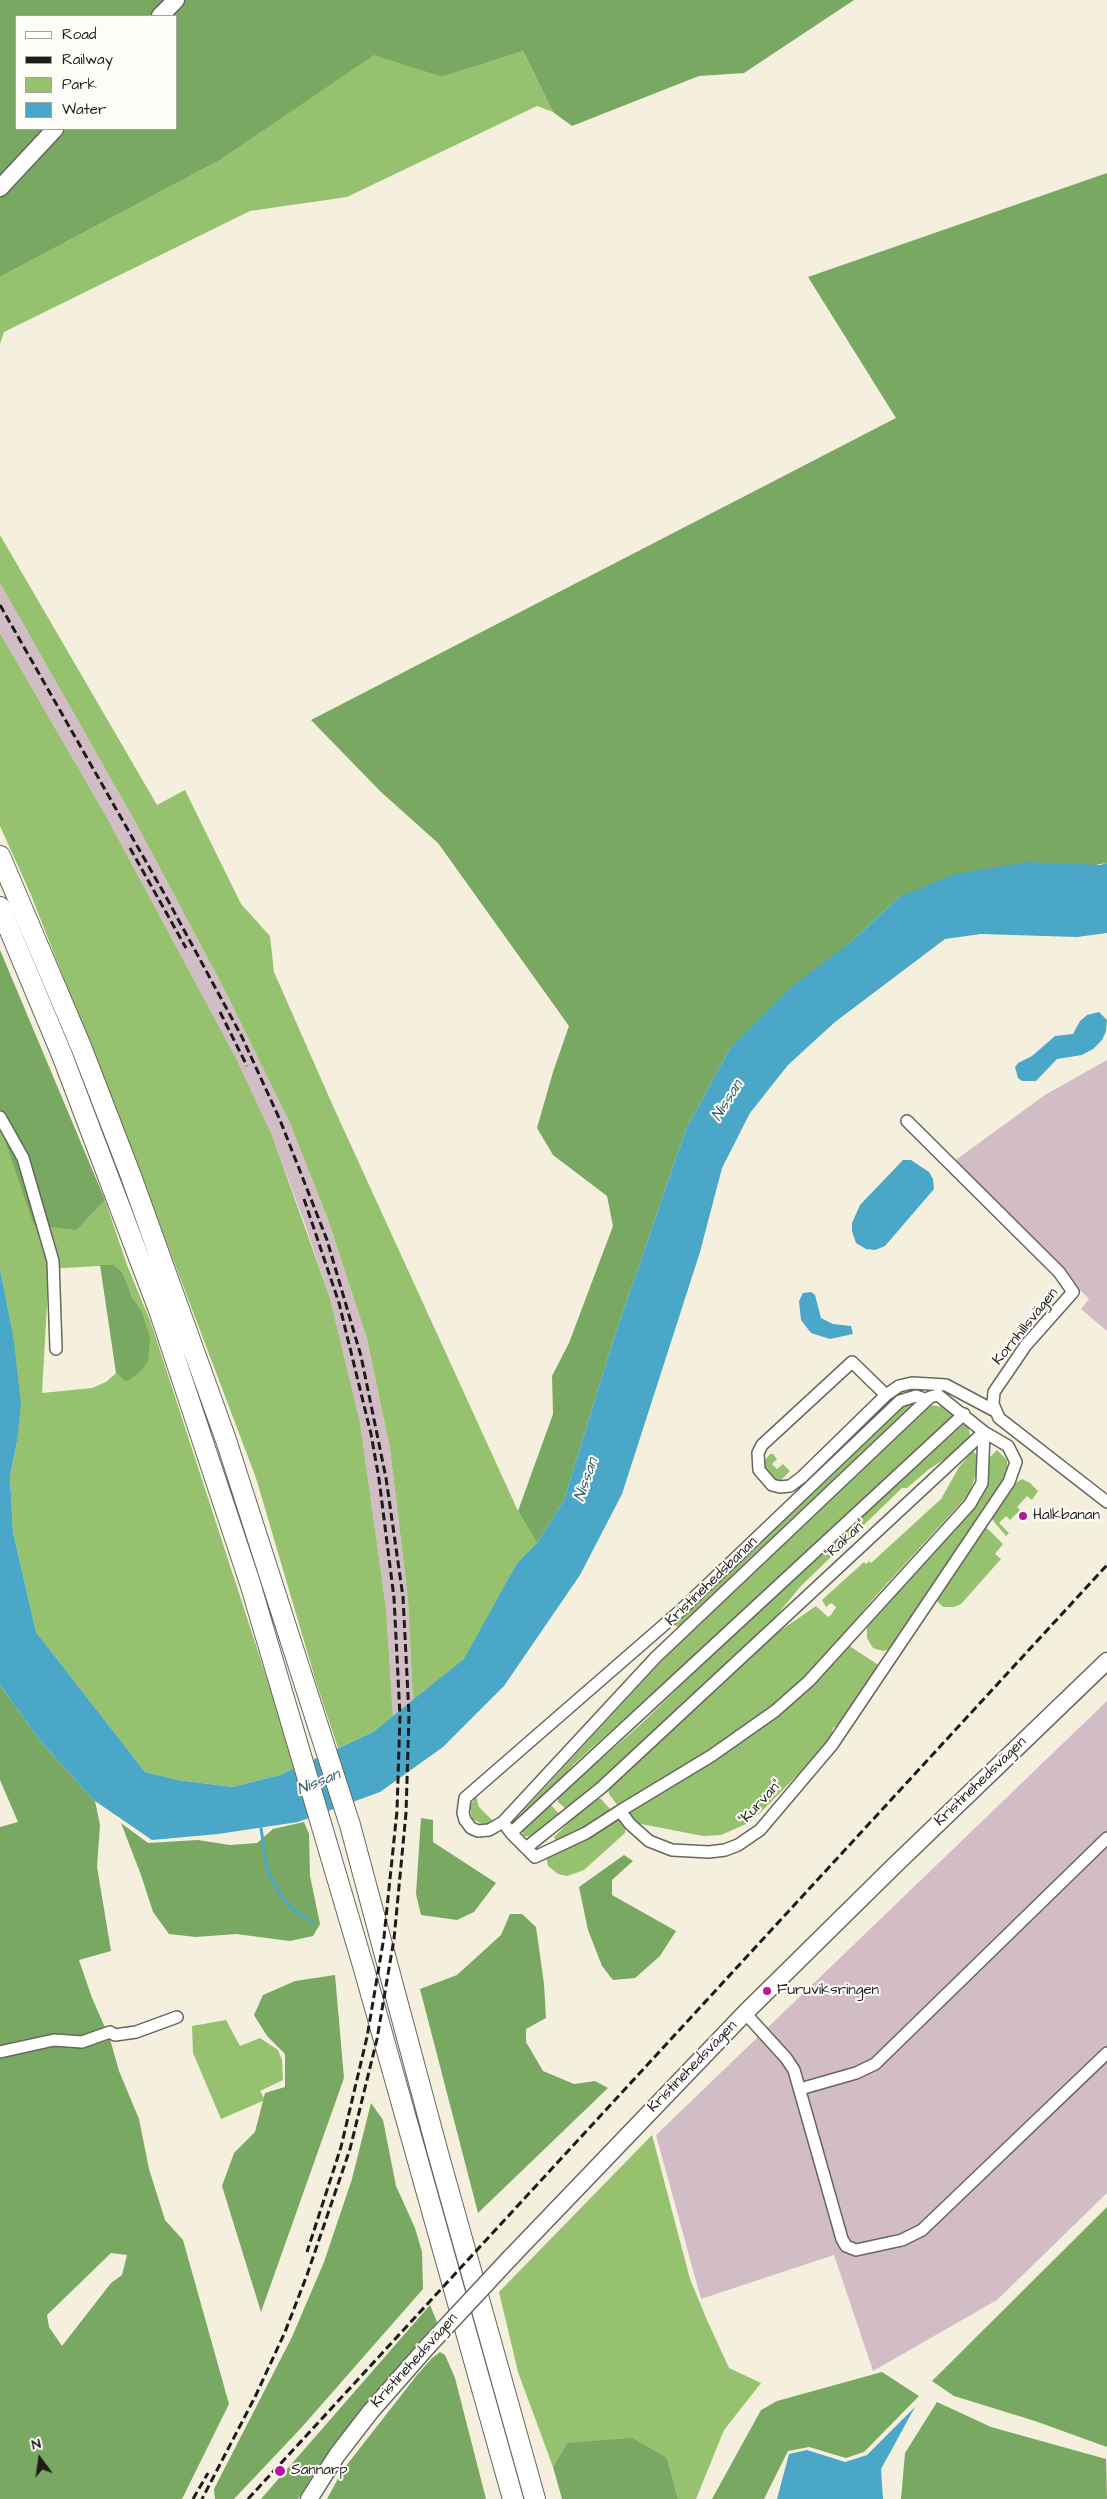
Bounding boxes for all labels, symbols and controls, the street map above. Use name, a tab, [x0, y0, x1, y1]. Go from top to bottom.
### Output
legend	[15, 15, 178, 130]
text: Road	[62, 24, 96, 45]
text: Railway	[62, 49, 113, 70]
text: Park	[62, 74, 97, 95]
text: Water	[62, 99, 106, 120]
water label: Nissan	[708, 1077, 748, 1125]
street label: Kornhillsvägen	[989, 1285, 1063, 1369]
water label: Nissan	[571, 1456, 603, 1504]
place label: Halkbanan	[1033, 1507, 1100, 1525]
marker: Halkbanan	[1017, 1510, 1029, 1522]
street label: "Rakan"	[822, 1516, 870, 1564]
street label: Kristinehedsbanan	[662, 1534, 762, 1630]
street label: Kristinehedsvägen	[931, 1734, 1031, 1830]
water label: Nissan	[295, 1766, 343, 1800]
street label: "Kurvan"	[736, 1777, 786, 1829]
place label: Furuviksringen	[777, 1982, 879, 2000]
marker: Furuviksringen	[761, 1985, 773, 1997]
street label: Kristinehedsvägen	[645, 2017, 741, 2117]
street label: Kristinehedsvägen	[368, 2310, 462, 2412]
north arrow	[15, 2434, 65, 2484]
text: N	[30, 2434, 43, 2455]
place label: Sannarp	[291, 2462, 348, 2480]
marker: Sannarp	[273, 2464, 287, 2478]

